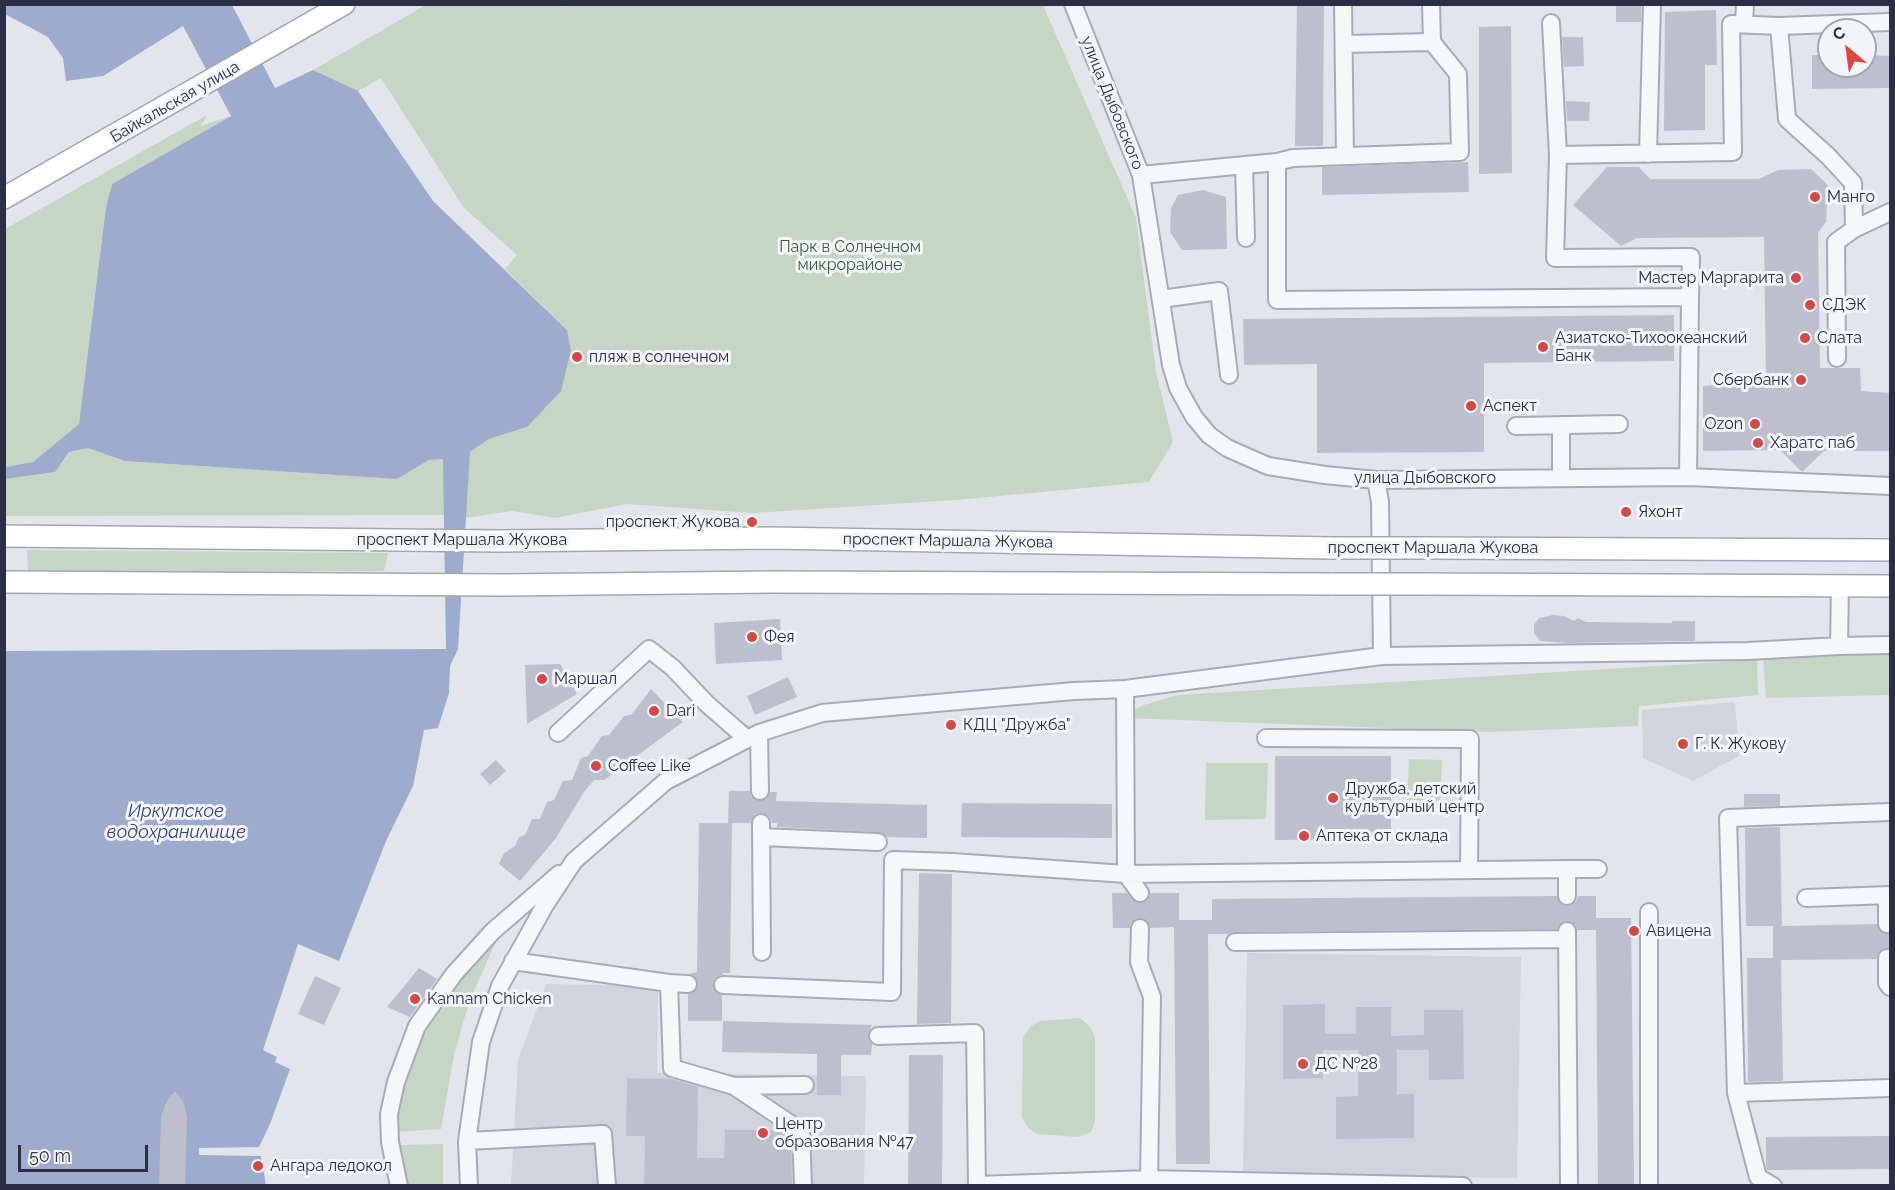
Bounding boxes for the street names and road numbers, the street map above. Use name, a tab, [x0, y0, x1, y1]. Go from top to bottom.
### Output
street label: улица Дыбовского	[1076, 33, 1148, 173]
street label: Байкальская улица	[107, 57, 243, 147]
street label: улица Дыбовского	[1354, 468, 1496, 488]
street label: проспект Маршала Жукова	[357, 530, 567, 550]
street label: проспект Маршала Жукова	[843, 530, 1053, 552]
street label: проспект Маршала Жукова	[1328, 538, 1538, 558]

